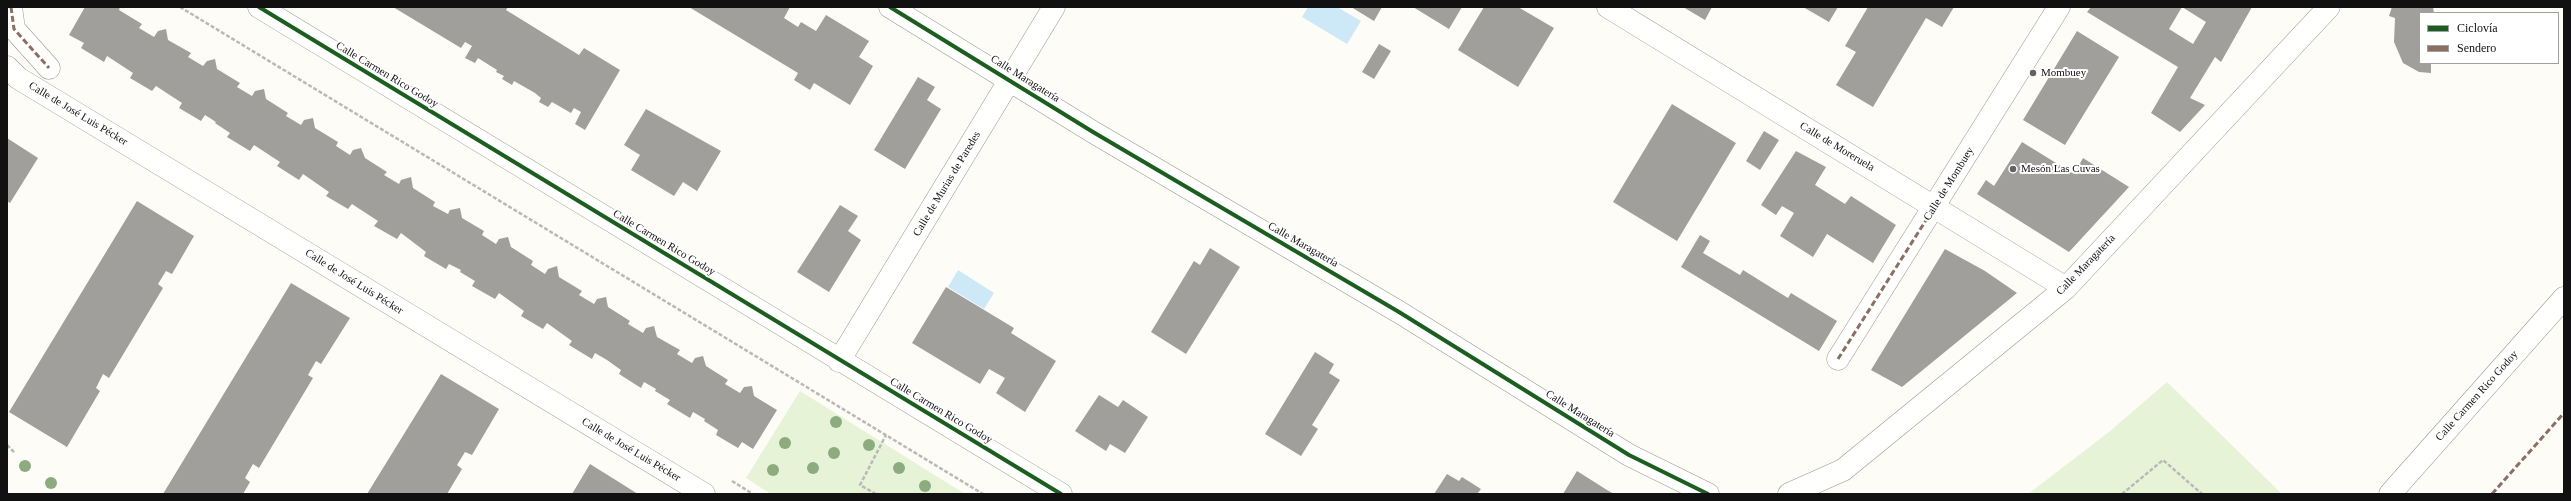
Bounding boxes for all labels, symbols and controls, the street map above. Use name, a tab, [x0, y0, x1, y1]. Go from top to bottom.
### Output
legend	[2419, 12, 2559, 64]
text: Ciclovía	[2457, 21, 2498, 35]
street label: Calle Carmen Rico Godoy	[333, 39, 441, 111]
text: Sendero	[2457, 41, 2496, 55]
street label: Calle Maragatería	[988, 52, 1062, 106]
place label: Mombuey	[2041, 66, 2086, 80]
marker: Mombuey	[2028, 68, 2038, 78]
street label: Calle de José Luis Pécker	[26, 79, 130, 149]
street label: Calle de Moreruela	[1797, 119, 1877, 175]
street label: Calle de Murias de Paredes	[910, 129, 984, 239]
street label: Calle de Mombuey	[1921, 145, 1977, 223]
place label: Mesón Las Cuvas	[2021, 162, 2100, 176]
marker: Mesón Las Cuvas	[2008, 164, 2018, 174]
street label: Calle Carmen Rico Godoy	[610, 207, 718, 279]
street label: Calle Maragatería	[1265, 220, 1341, 270]
street label: Calle Maragatería	[2054, 232, 2118, 298]
street label: Calle de José Luis Pécker	[303, 246, 405, 318]
street label: Calle Carmen Rico Godoy	[2433, 348, 2521, 444]
street label: Calle Carmen Rico Godoy	[887, 375, 995, 447]
street label: Calle Maragatería	[1543, 387, 1617, 441]
street label: Calle de José Luis Pécker	[579, 415, 683, 485]

